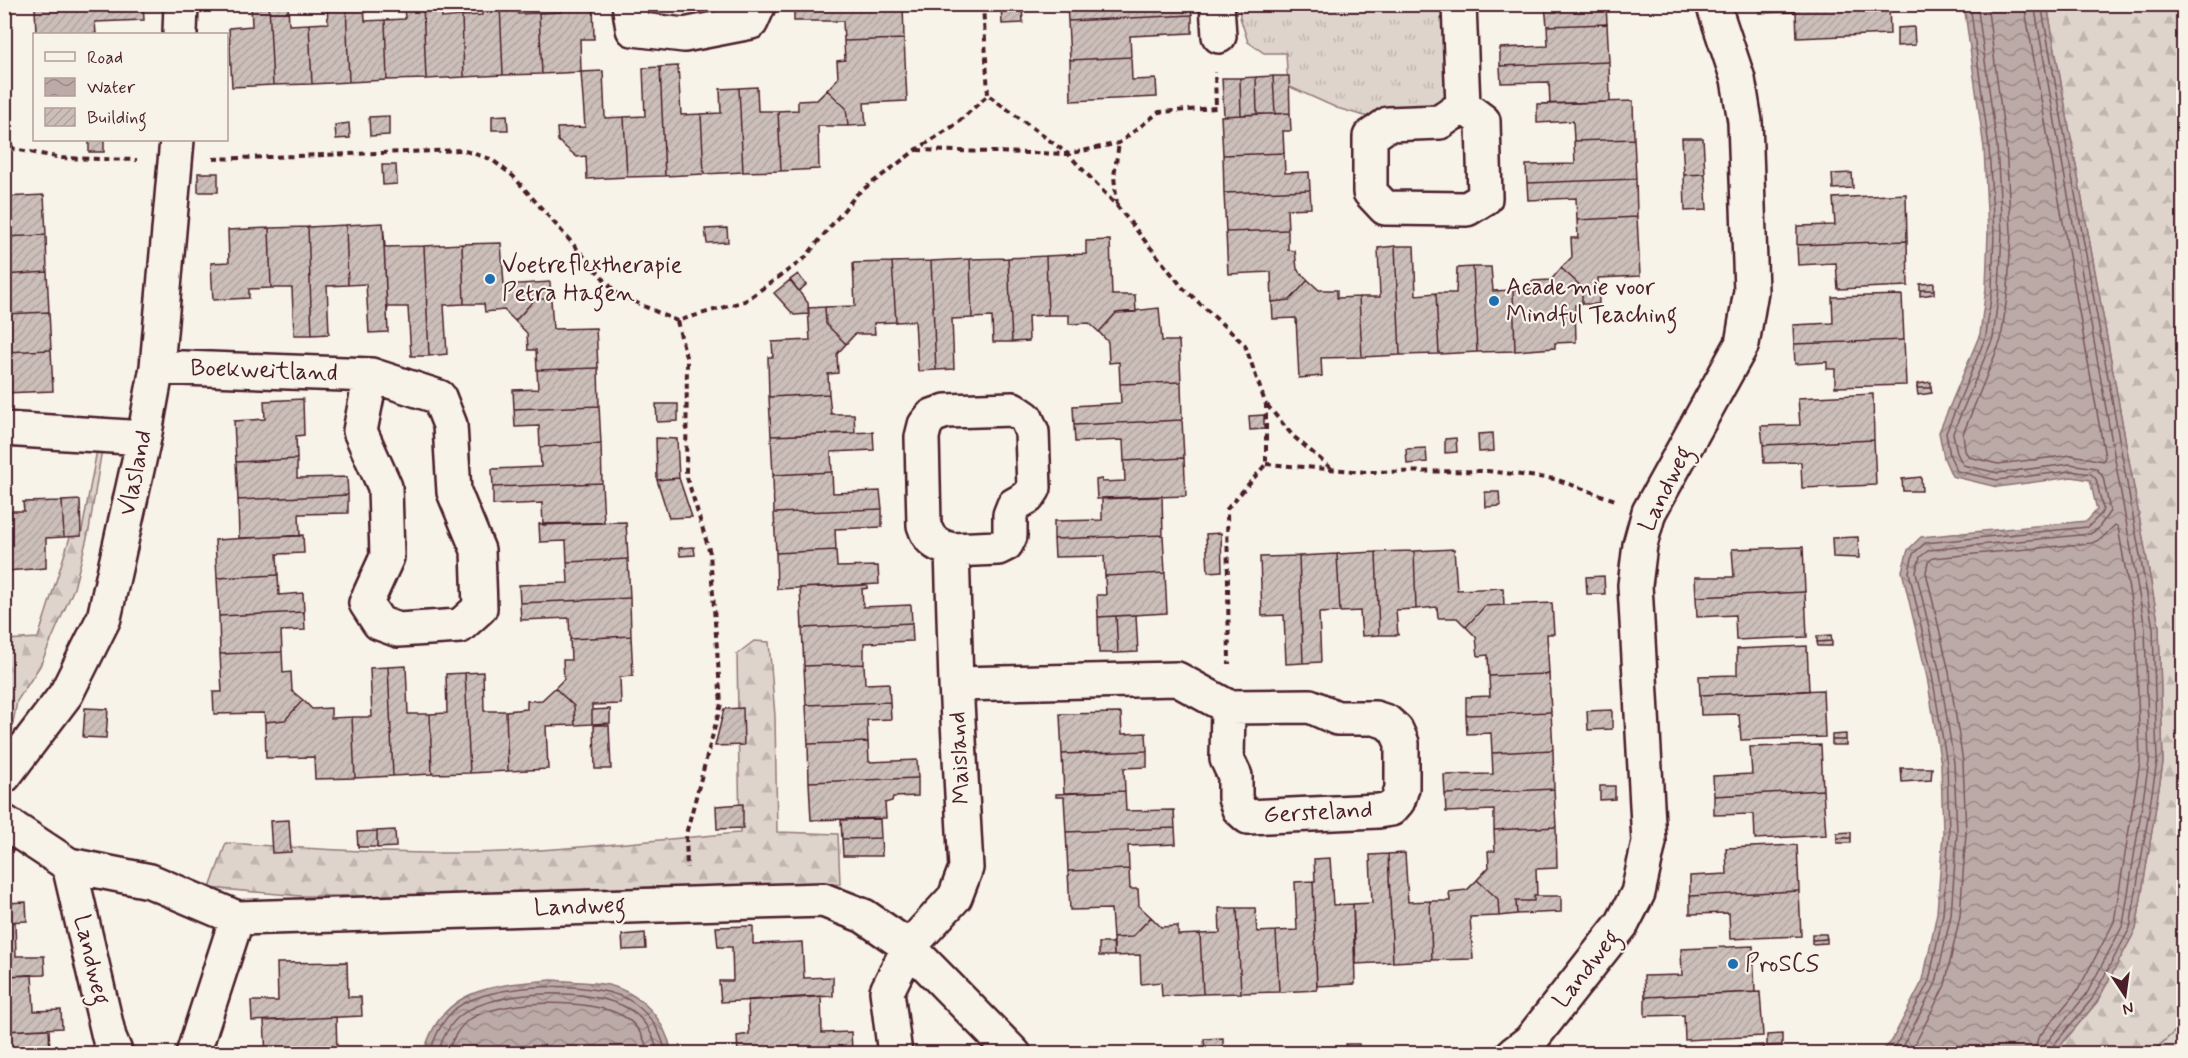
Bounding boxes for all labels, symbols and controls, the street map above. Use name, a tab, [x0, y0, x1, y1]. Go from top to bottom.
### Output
legend	[33, 33, 228, 141]
text: Road	[87, 46, 123, 70]
text: Water	[87, 76, 136, 100]
text: Building	[87, 106, 147, 132]
place label: Voetreflextherapie Petra Hagen	[502, 250, 683, 312]
marker: Voetreflextherapie Petra Hagen	[483, 272, 497, 286]
place label: Academie voor Mindful Teaching	[1506, 272, 1678, 334]
marker: Academie voor Mindful Teaching	[1487, 294, 1501, 308]
street label: Boekweitland	[190, 353, 338, 389]
street label: Vlasland	[112, 427, 160, 519]
street label: Landweg	[1632, 441, 1703, 538]
street label: Maisland	[942, 711, 978, 805]
street label: Gersteland	[1262, 795, 1374, 831]
street label: Landweg	[534, 890, 627, 927]
street label: Landweg	[63, 912, 116, 1009]
street label: Landweg	[1547, 923, 1630, 1017]
place label: ProSCS	[1745, 949, 1819, 980]
marker: ProSCS	[1726, 957, 1740, 971]
north arrow	[2095, 965, 2155, 1025]
text: N	[2120, 997, 2136, 1020]

